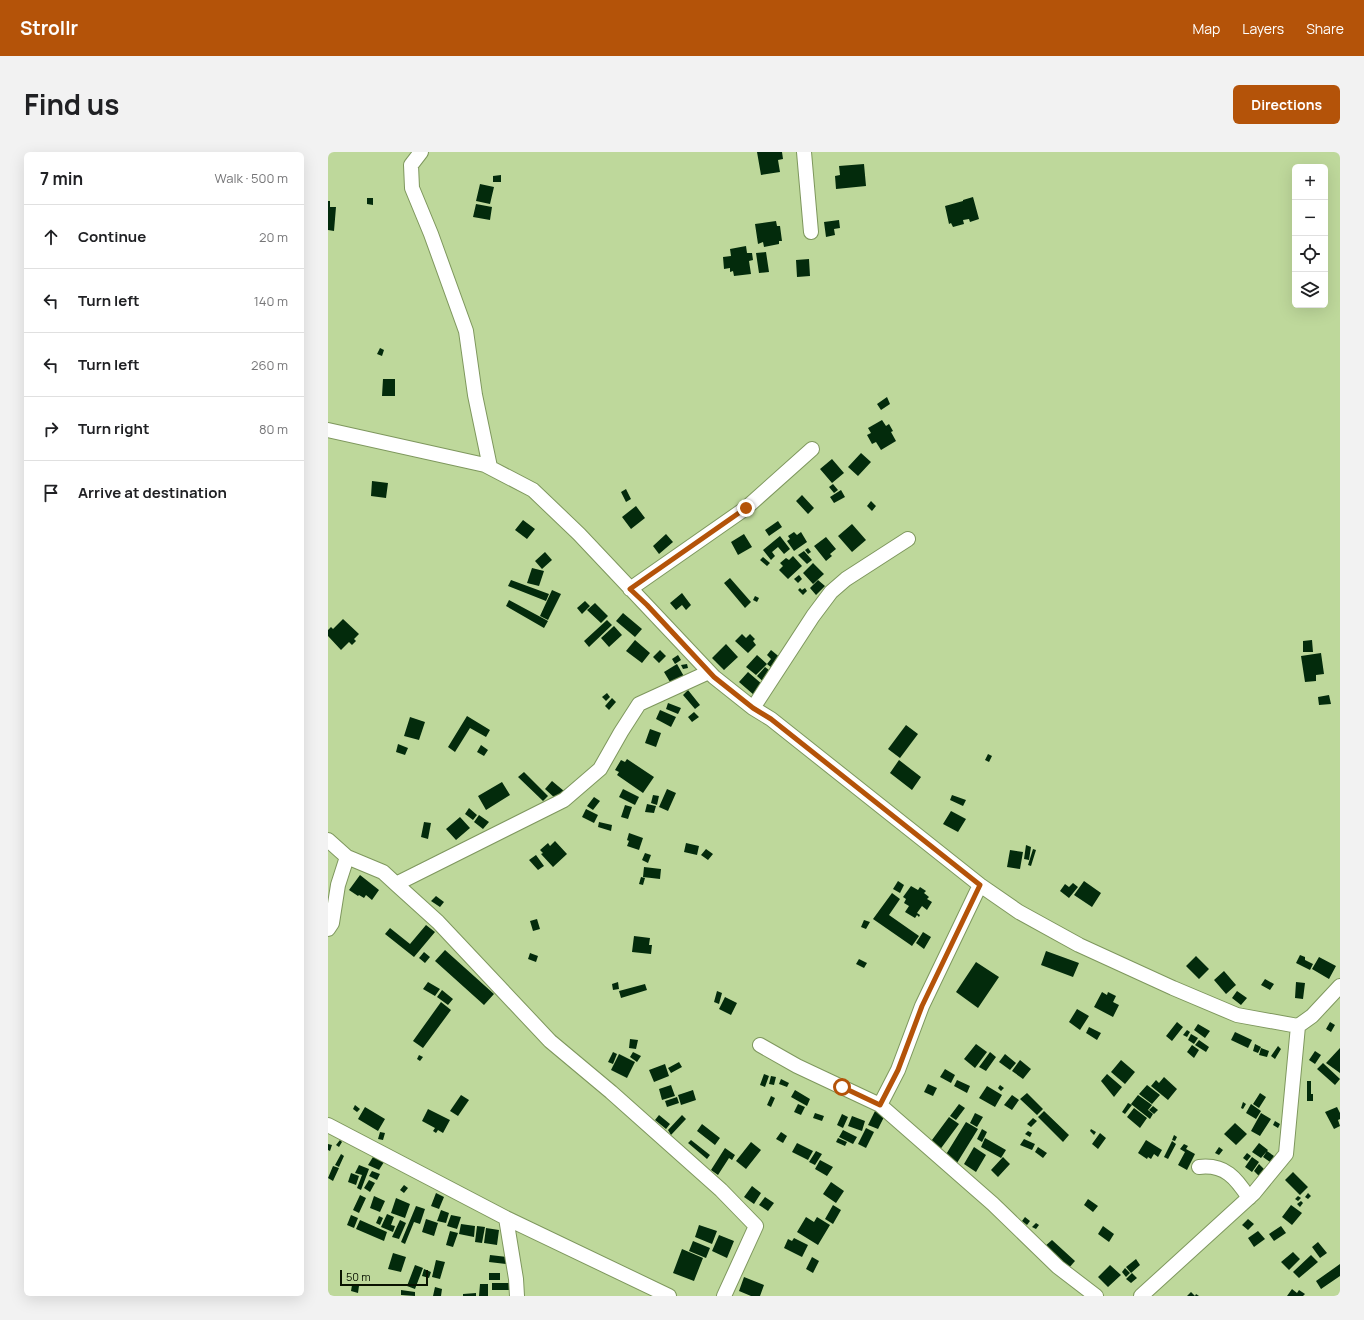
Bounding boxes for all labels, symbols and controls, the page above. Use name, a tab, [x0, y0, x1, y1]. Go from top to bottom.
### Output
text: Strollr	[20, 15, 78, 41]
text: Map	[1192, 19, 1220, 38]
text: Layers	[1242, 19, 1284, 38]
text: Share	[1306, 19, 1344, 38]
text: Find us	[24, 85, 119, 123]
button: Directions	[1233, 85, 1340, 124]
map controls	[1292, 164, 1328, 308]
button: +	[1292, 164, 1328, 200]
text: 7 min	[40, 167, 83, 190]
text: Walk · 500 m	[215, 169, 288, 187]
button: −	[1292, 200, 1328, 236]
icon: ahead	[40, 226, 62, 248]
text: Continue	[78, 226, 146, 247]
text: 20 m	[259, 228, 288, 246]
button: locate	[1292, 236, 1328, 272]
button: layers	[1292, 272, 1328, 308]
icon: left	[40, 290, 62, 312]
text: Turn left	[78, 290, 140, 311]
text: 140 m	[254, 292, 288, 310]
icon: left	[40, 354, 62, 376]
text: Turn left	[78, 354, 140, 375]
text: 260 m	[251, 356, 288, 374]
icon: right	[40, 418, 62, 440]
text: Turn right	[78, 418, 149, 439]
text: 80 m	[259, 420, 288, 438]
icon: arrive	[40, 482, 62, 504]
text: Arrive at destination	[78, 482, 227, 503]
route end	[737, 499, 755, 517]
route start	[833, 1078, 851, 1096]
scale bar	[340, 1268, 428, 1287]
text: 50 m	[346, 1269, 371, 1284]

